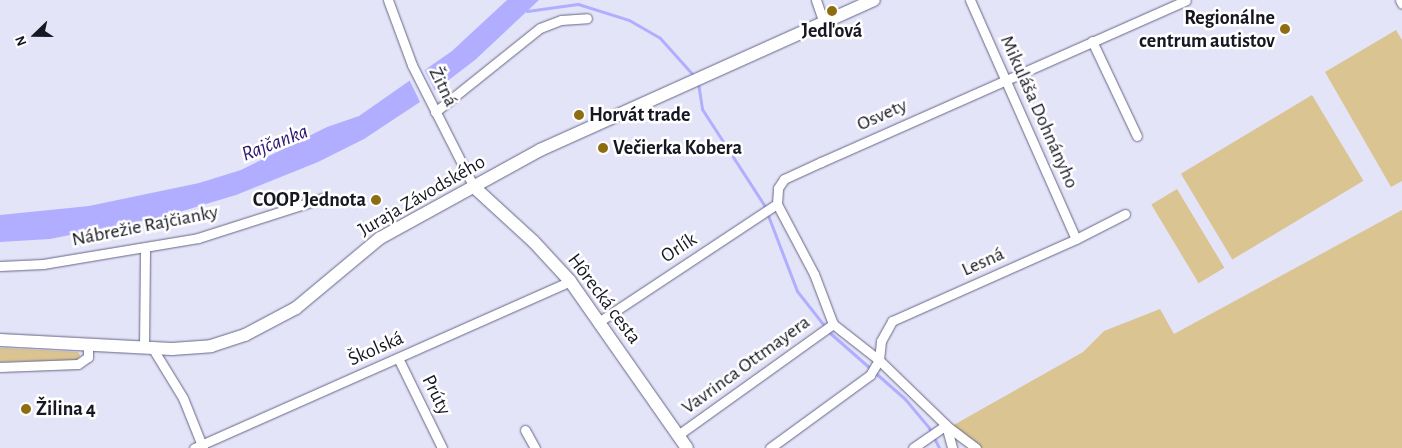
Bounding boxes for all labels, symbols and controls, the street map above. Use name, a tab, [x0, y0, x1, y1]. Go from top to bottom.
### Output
marker: Jedľová	[826, 5, 838, 17]
place label: Regionálne centrum autistov	[1139, 6, 1275, 53]
north arrow	[10, 10, 60, 60]
place label: Jedľová	[802, 19, 862, 43]
marker: Regionálne centrum autistov	[1279, 23, 1291, 35]
street label: Mikuláša Dohnányho	[994, 32, 1084, 192]
text: N	[13, 33, 29, 48]
street label: Žitná	[423, 63, 463, 111]
street label: Osvety	[853, 93, 911, 137]
place label: Horvát trade	[589, 103, 690, 127]
marker: Horvát trade	[573, 109, 585, 121]
water label: Rajčanka	[238, 119, 312, 167]
place label: Večierka Kobera	[613, 136, 742, 160]
marker: Večierka Kobera	[597, 142, 609, 154]
street label: Juraja Závodského	[354, 150, 490, 242]
place label: COOP Jednota	[253, 188, 366, 212]
marker: COOP Jednota	[370, 194, 382, 206]
street label: Nábrežie Rajčianky	[70, 200, 220, 252]
street label: Orlík	[656, 228, 702, 268]
street label: Lesná	[958, 242, 1008, 282]
street label: Hôrecká cesta	[562, 249, 646, 349]
street label: Vavrinca Ottmayera	[677, 310, 815, 420]
street label: Školská	[345, 326, 407, 372]
street label: Prúty	[416, 371, 456, 419]
place label: Žilina 4	[36, 397, 96, 421]
marker: Žilina 4	[20, 403, 32, 415]

